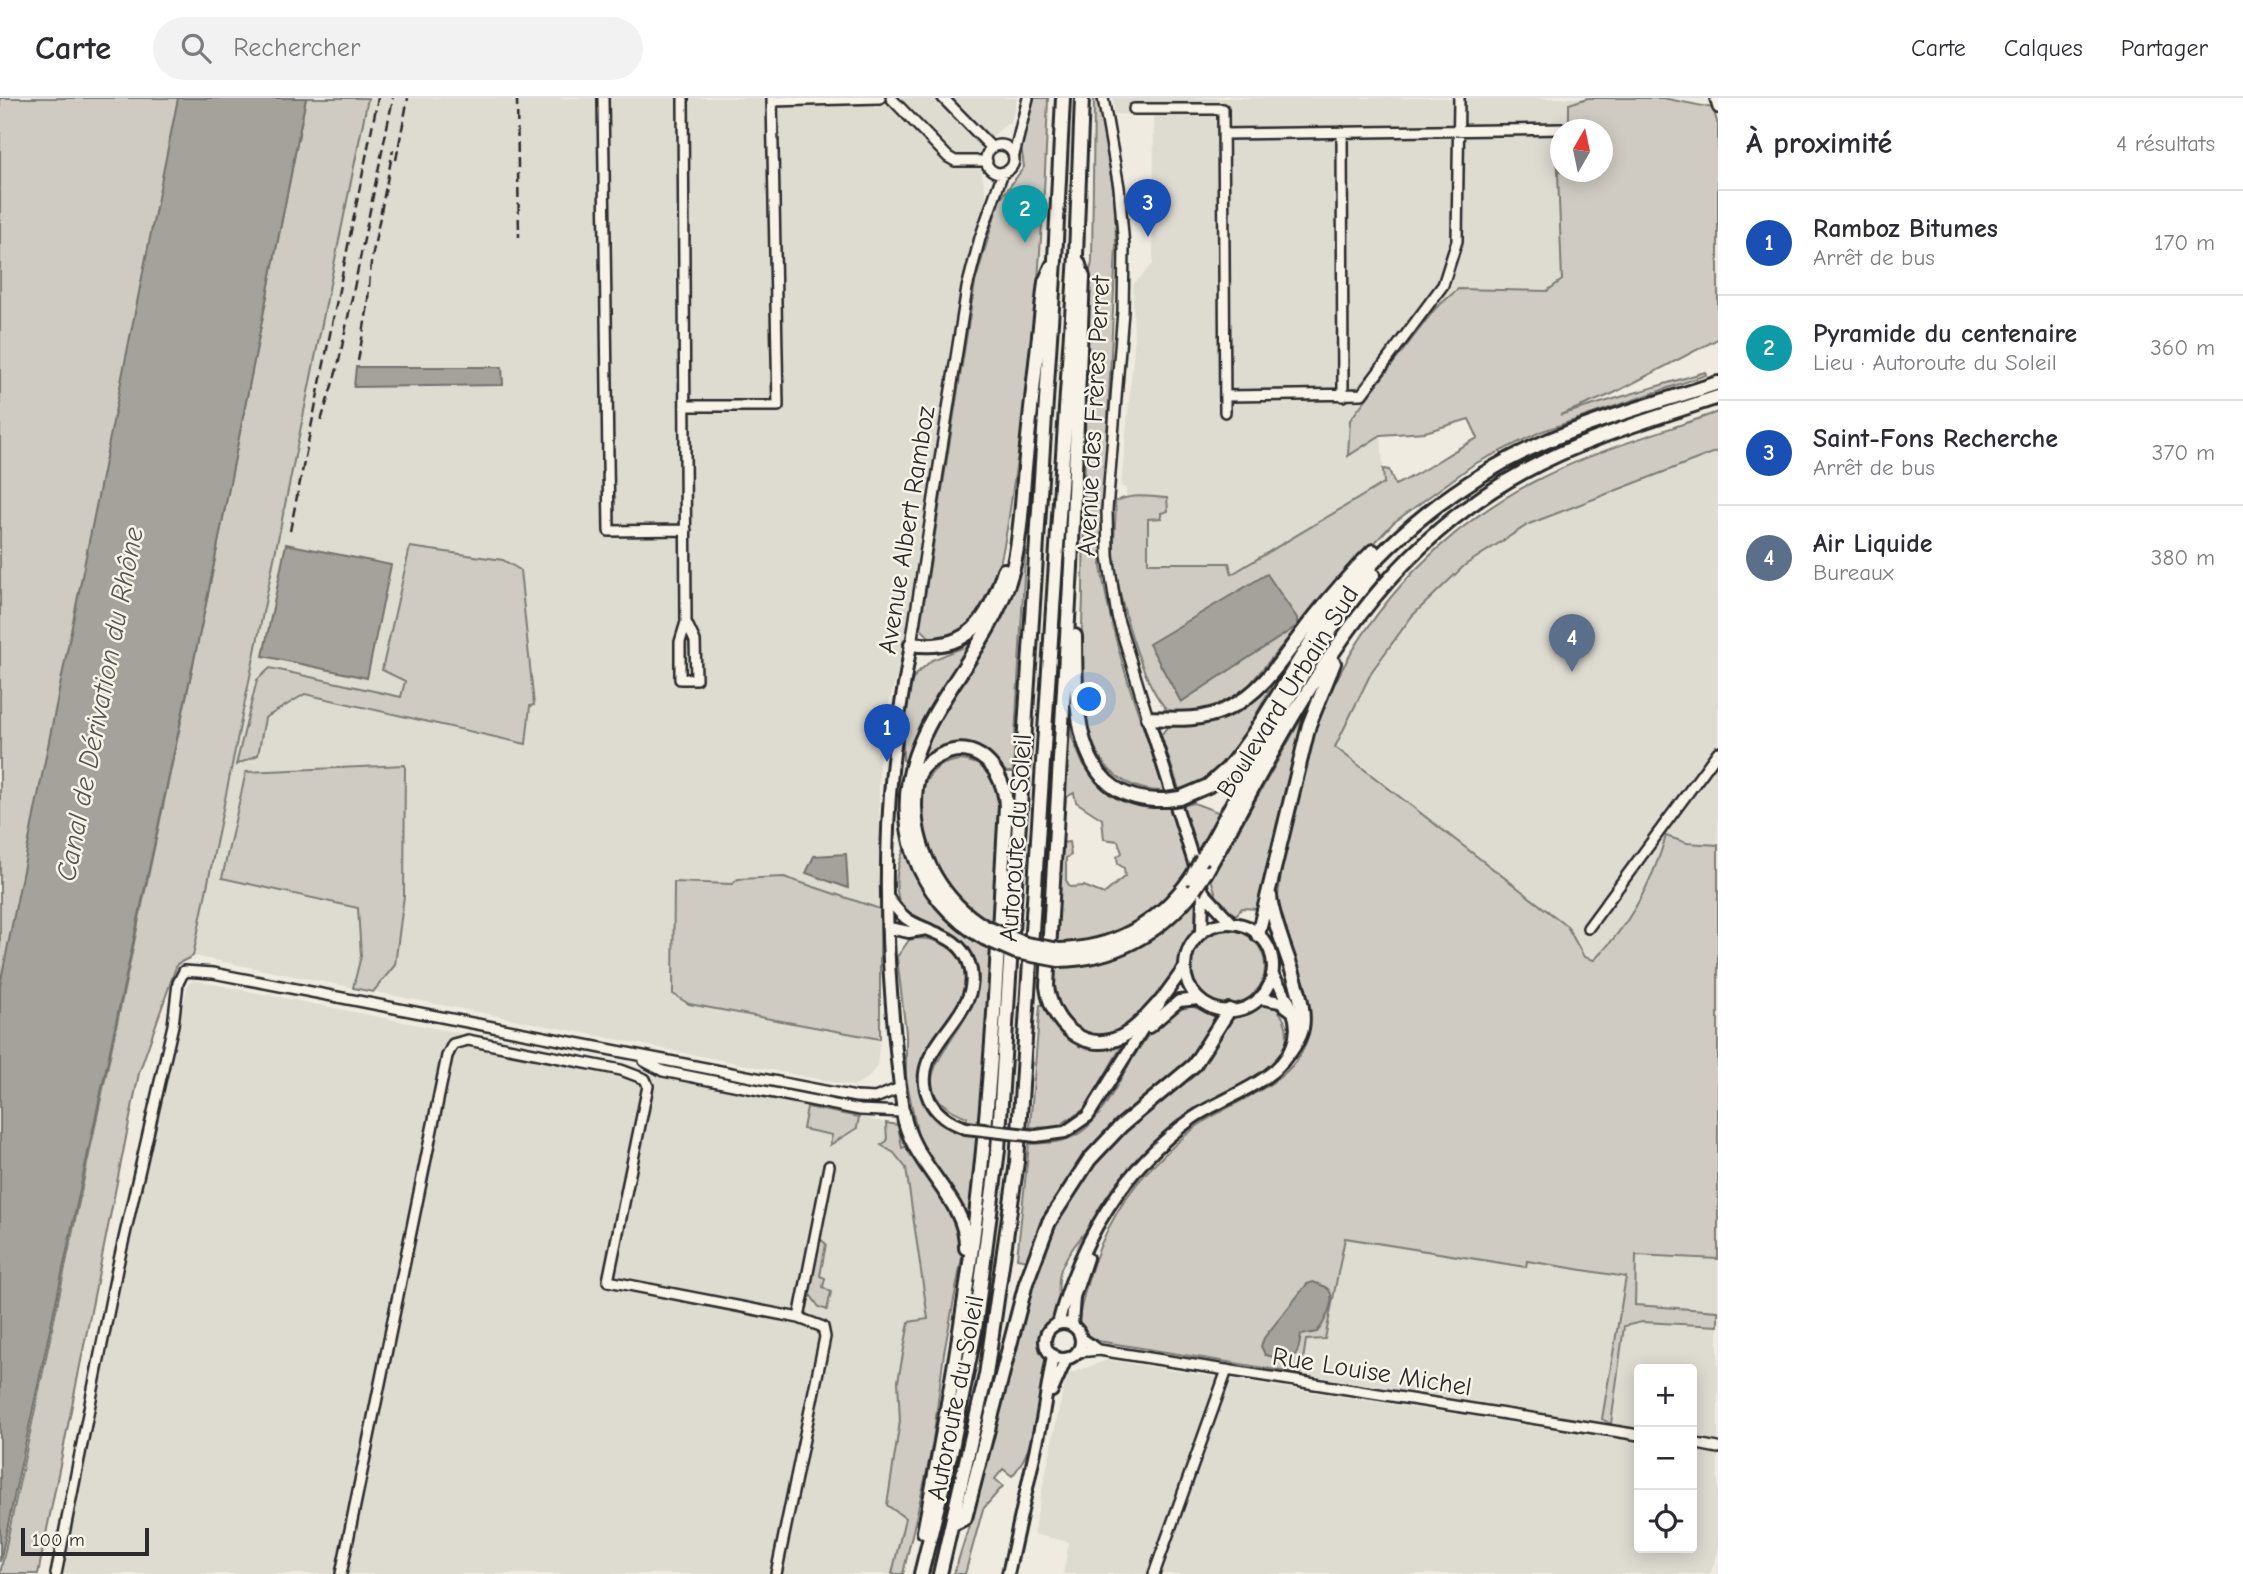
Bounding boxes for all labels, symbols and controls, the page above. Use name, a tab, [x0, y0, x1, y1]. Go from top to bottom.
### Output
search box	[153, 17, 643, 80]
text: Carte	[35, 29, 111, 67]
icon: search	[177, 29, 215, 67]
text: Rechercher	[233, 33, 360, 63]
text: Carte	[1911, 34, 1966, 62]
text: Calques	[2004, 34, 2083, 62]
text: Partager	[2121, 34, 2208, 62]
north arrow	[1550, 119, 1613, 182]
text: À proximité	[1746, 126, 1892, 161]
text: 4 résultats	[2116, 130, 2215, 157]
pin: 3	[1125, 179, 1171, 237]
pin: 2	[1002, 185, 1048, 243]
text: Ramboz Bitumes	[1813, 214, 1998, 244]
text: 1	[1764, 229, 1774, 256]
text: 170 m	[2154, 229, 2215, 256]
text: Arrêt de bus	[1813, 244, 1935, 271]
street label: Avenue des Frères Perret	[1072, 273, 1116, 557]
text: Pyramide du centenaire	[1813, 319, 2077, 349]
text: 2	[1763, 334, 1775, 361]
text: 360 m	[2150, 334, 2215, 361]
text: Lieu · Autoroute du Soleil	[1813, 349, 2057, 376]
street label: Avenue Albert Ramboz	[873, 404, 941, 656]
text: Saint-Fons Recherche	[1813, 424, 2058, 454]
text: 3	[1763, 439, 1775, 466]
text: 370 m	[2152, 439, 2215, 466]
text: Arrêt de bus	[1813, 454, 1935, 481]
water label: Canal de Dérivation du Rhône	[50, 524, 150, 884]
text: Air Liquide	[1813, 529, 1932, 559]
text: 4	[1764, 544, 1774, 571]
text: 380 m	[2151, 544, 2215, 571]
text: Bureaux	[1813, 559, 1894, 586]
street label: Boulevard Urbain Sud	[1211, 581, 1365, 803]
pin: 4	[1549, 614, 1595, 672]
your location	[1072, 682, 1106, 716]
pin: 1	[864, 704, 910, 762]
street label: Autoroute du Soleil	[994, 733, 1038, 943]
street label: Autoroute du Soleil	[921, 1293, 991, 1503]
street label: Rue Louise Michel	[1270, 1341, 1474, 1403]
map controls	[1634, 1364, 1697, 1553]
button: +	[1634, 1364, 1697, 1427]
button: −	[1634, 1427, 1697, 1490]
button: locate	[1634, 1490, 1697, 1553]
scale bar	[21, 1525, 149, 1557]
text: 100 m	[32, 1529, 85, 1551]

